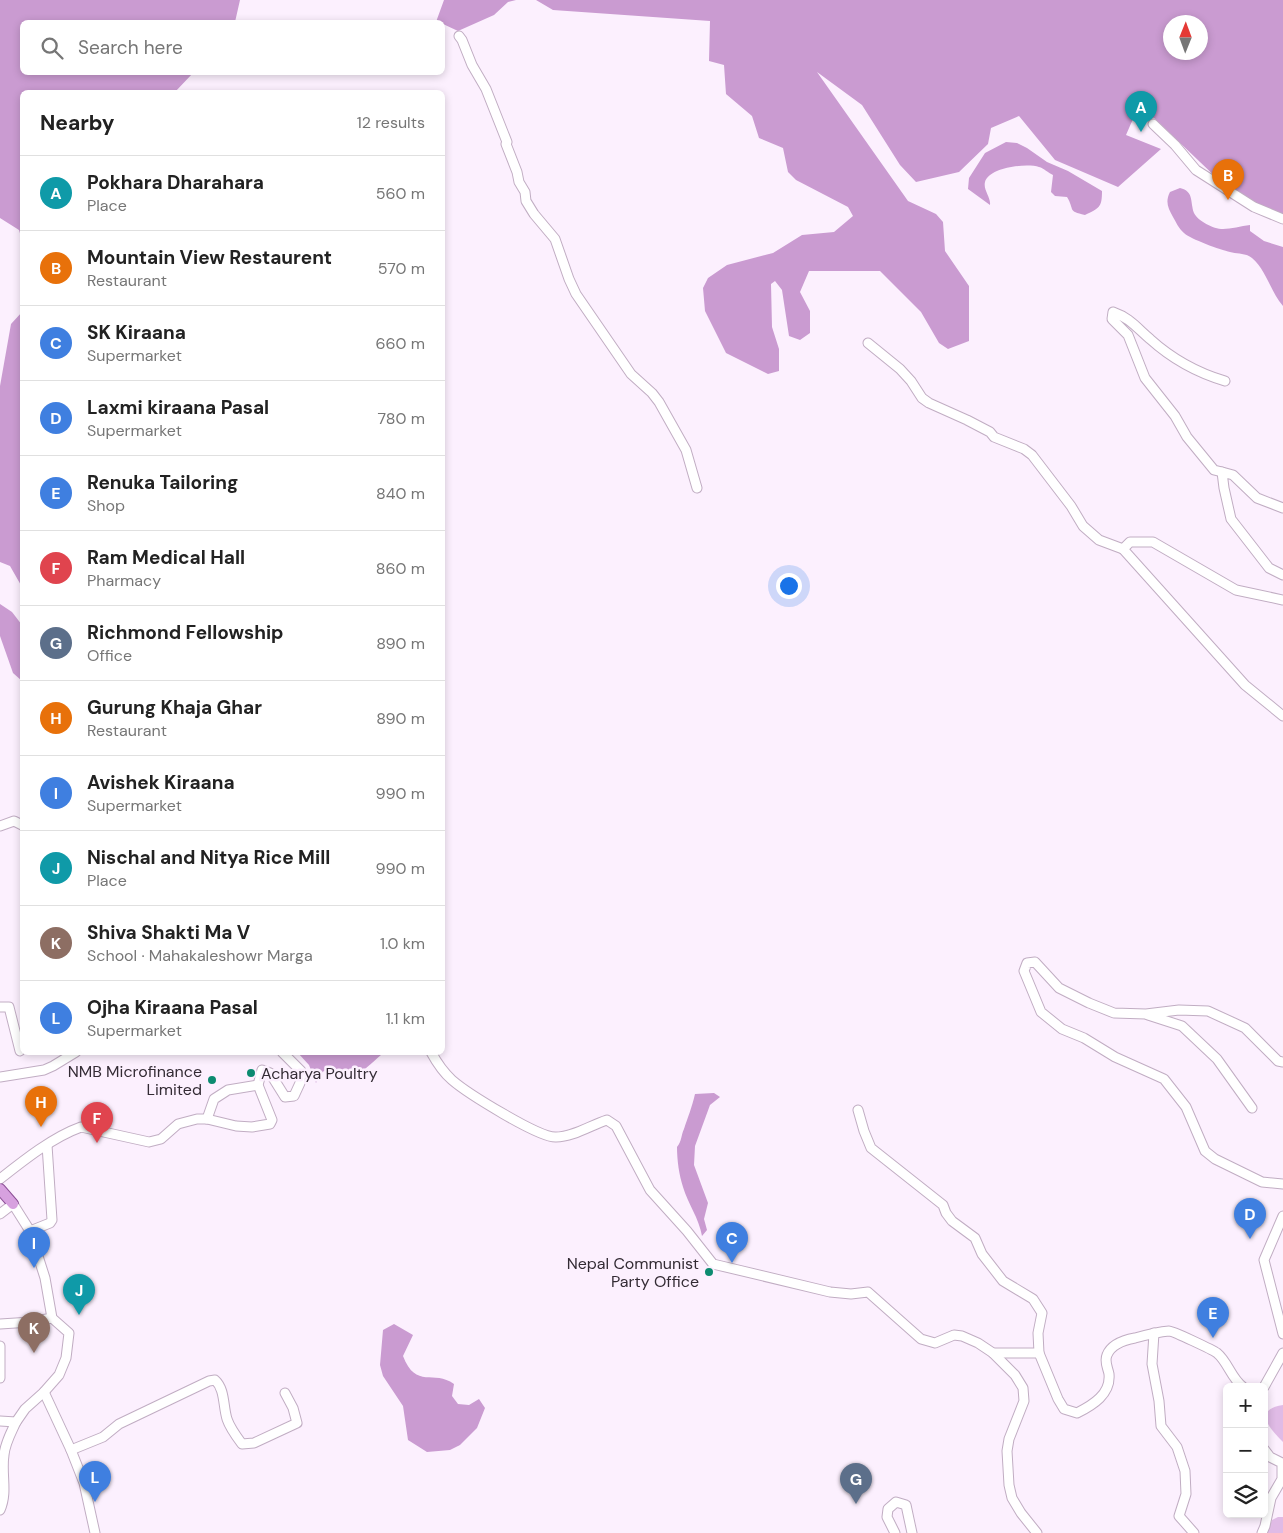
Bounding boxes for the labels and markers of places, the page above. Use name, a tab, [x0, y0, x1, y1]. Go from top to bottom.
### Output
pin: A	[1125, 91, 1157, 132]
pin: B	[1212, 159, 1244, 200]
place label: NMB Microfinance Limited	[68, 1061, 202, 1100]
place label: Acharya Poultry	[261, 1063, 378, 1084]
marker: Acharya Poultry	[245, 1067, 257, 1079]
marker: NMB Microfinance Limited	[206, 1074, 218, 1086]
pin: H	[25, 1086, 57, 1127]
pin: F	[81, 1102, 113, 1143]
pin: D	[1234, 1198, 1266, 1239]
pin: C	[716, 1222, 748, 1263]
pin: I	[18, 1227, 50, 1268]
place label: Nepal Communist Party Office	[567, 1253, 699, 1292]
marker: Nepal Communist Party Office	[703, 1266, 715, 1278]
pin: J	[63, 1274, 95, 1315]
pin: E	[1197, 1297, 1229, 1338]
pin: K	[18, 1312, 50, 1353]
pin: L	[79, 1461, 111, 1502]
pin: G	[840, 1463, 872, 1504]

